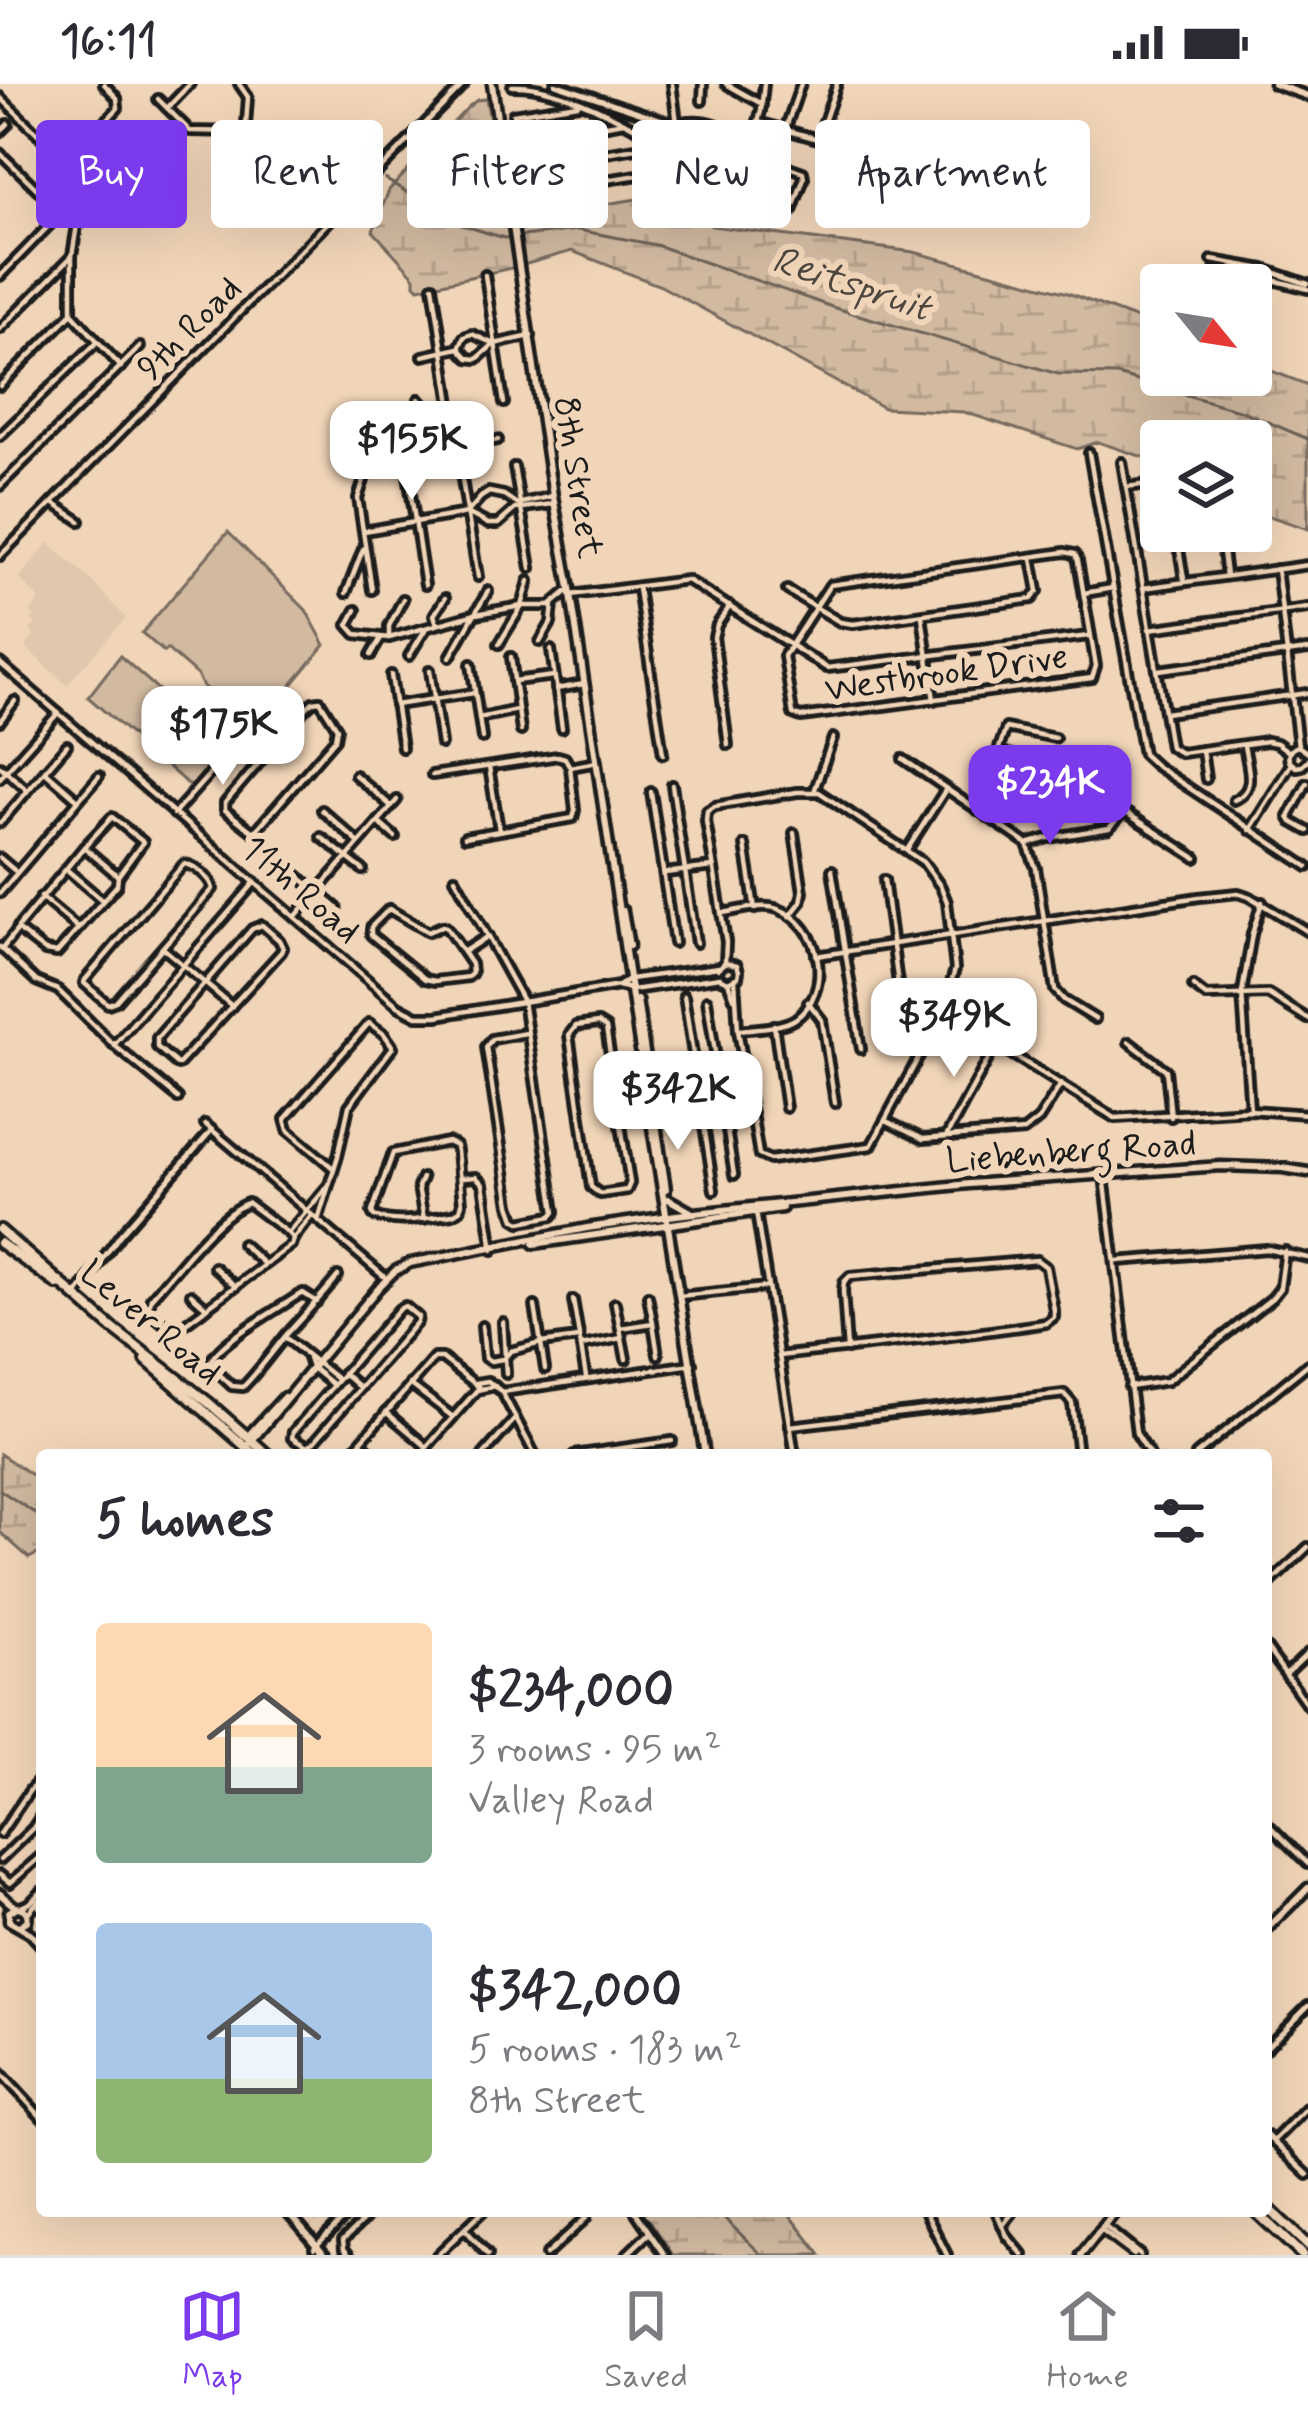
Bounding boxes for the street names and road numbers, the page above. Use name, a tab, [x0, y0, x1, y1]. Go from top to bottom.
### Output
street label: 9th Road	[128, 267, 253, 392]
street label: 8th Street	[541, 393, 613, 562]
street label: Westbrook Drive	[822, 634, 1071, 715]
street label: 11th Road	[230, 826, 369, 956]
street label: Liebenberg Road	[945, 1121, 1198, 1189]
street label: Lever Road	[69, 1250, 231, 1397]

